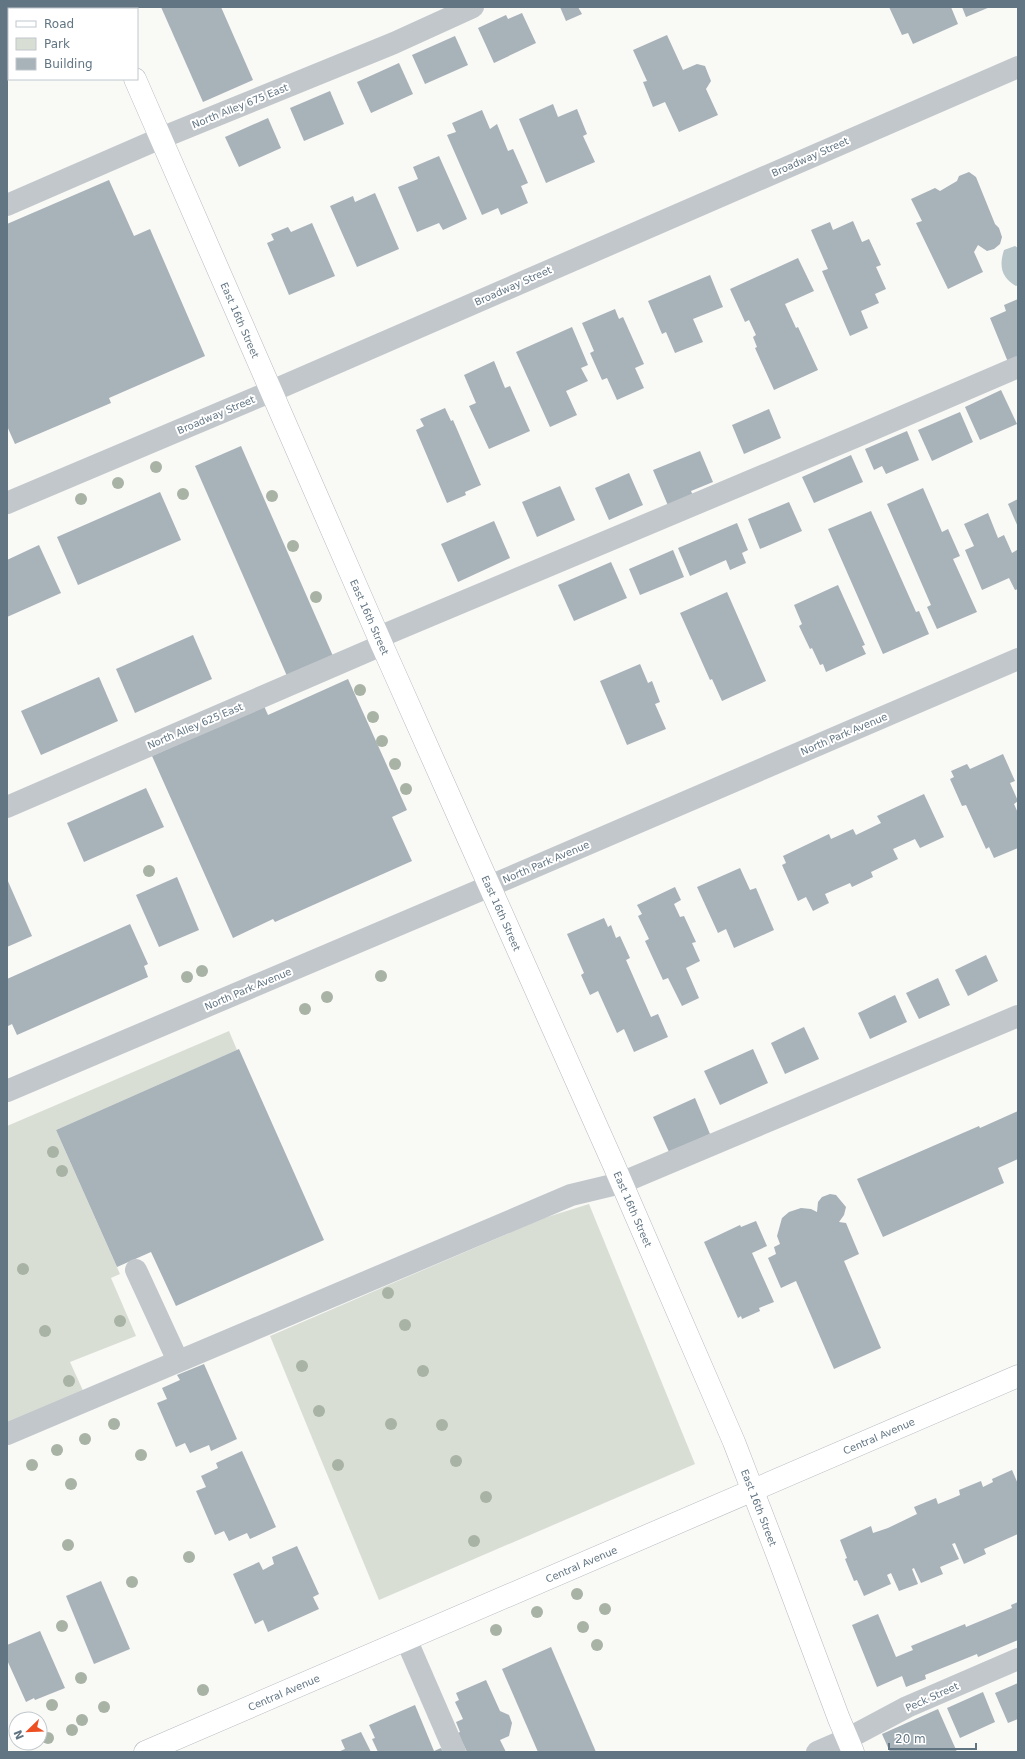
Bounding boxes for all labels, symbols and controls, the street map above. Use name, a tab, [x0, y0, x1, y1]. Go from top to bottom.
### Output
legend	[8, 8, 138, 80]
text: Road	[44, 17, 74, 31]
text: Park	[44, 37, 70, 51]
text: Building	[44, 57, 93, 71]
street label: North Alley 675 East	[190, 82, 290, 130]
street label: Broadway Street	[770, 135, 850, 179]
street label: Broadway Street	[473, 264, 553, 308]
street label: East 16th Street	[219, 281, 262, 360]
street label: Broadway Street	[176, 394, 256, 436]
street label: East 16th Street	[348, 577, 391, 657]
street label: North Alley 625 East	[146, 701, 244, 751]
street label: North Park Avenue	[799, 711, 889, 757]
street label: North Park Avenue	[501, 839, 591, 885]
street label: East 16th Street	[480, 874, 523, 953]
street label: North Park Avenue	[203, 966, 293, 1012]
street label: East 16th Street	[612, 1170, 654, 1249]
street label: Central Avenue	[841, 1416, 916, 1456]
street label: East 16th Street	[739, 1468, 779, 1548]
street label: Central Avenue	[544, 1544, 619, 1584]
street label: Central Avenue	[246, 1672, 321, 1713]
street label: Peck Street	[904, 1680, 960, 1714]
north arrow	[8, 1711, 48, 1751]
scale bar	[889, 1725, 976, 1751]
text: N	[11, 1728, 27, 1741]
text: 20 m	[895, 1732, 926, 1746]

